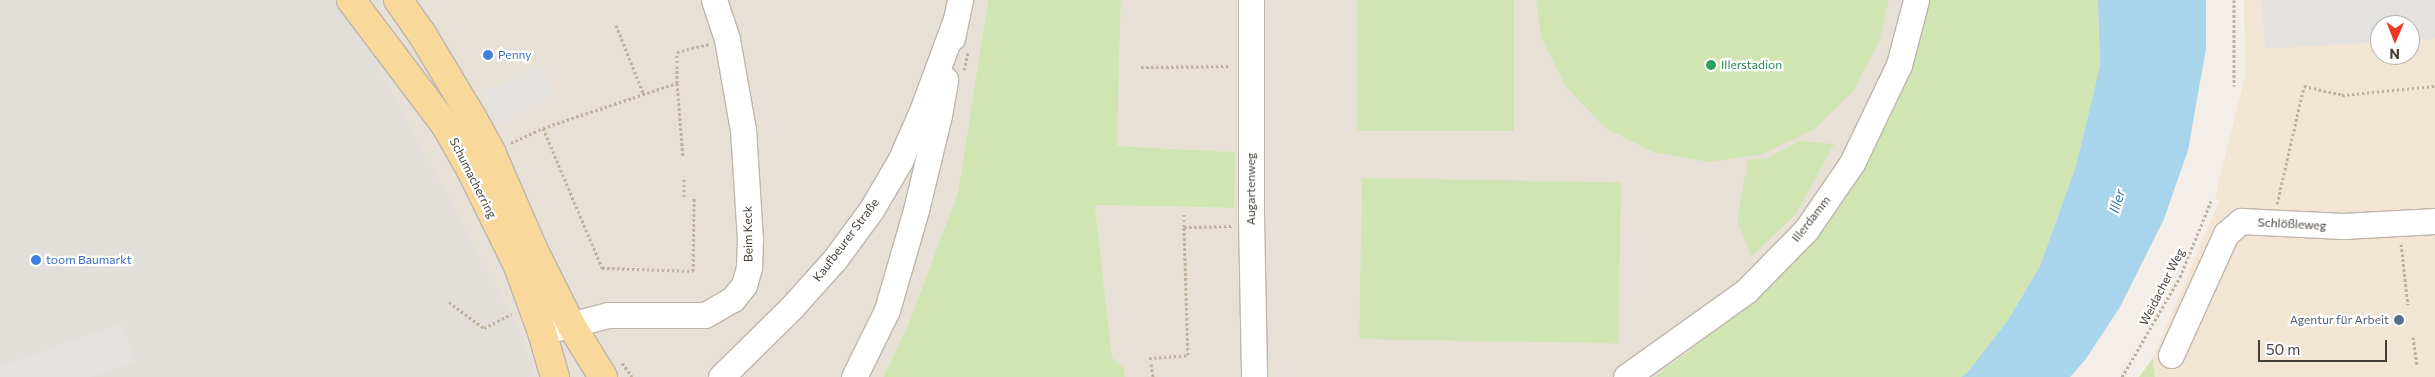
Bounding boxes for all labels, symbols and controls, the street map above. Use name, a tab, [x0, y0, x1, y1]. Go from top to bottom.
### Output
north arrow	[2370, 15, 2420, 65]
text: N	[2389, 46, 2400, 63]
place label: Penny	[498, 48, 531, 62]
marker: Penny	[482, 49, 494, 61]
place label: Illerstadion	[1721, 58, 1782, 72]
marker: Illerstadion	[1705, 59, 1717, 71]
street label: Schumacherring	[446, 135, 500, 221]
street label: Augartenweg	[1244, 153, 1258, 225]
water label: Iller	[2105, 187, 2129, 215]
street label: Illerdamm	[1789, 193, 1833, 245]
street label: Kaufbeurer Straße	[810, 196, 882, 284]
street label: Beim Keck	[740, 206, 756, 262]
street label: Schlößleweg	[2257, 215, 2327, 233]
street label: Weidacher Weg	[2136, 246, 2188, 328]
place label: toom Baumarkt	[46, 253, 132, 267]
marker: toom Baumarkt	[30, 254, 42, 266]
place label: Agentur für Arbeit	[2290, 313, 2389, 327]
marker: Agentur für Arbeit	[2393, 314, 2405, 326]
scale bar	[2260, 330, 2389, 362]
text: 50 m	[2266, 340, 2300, 358]

